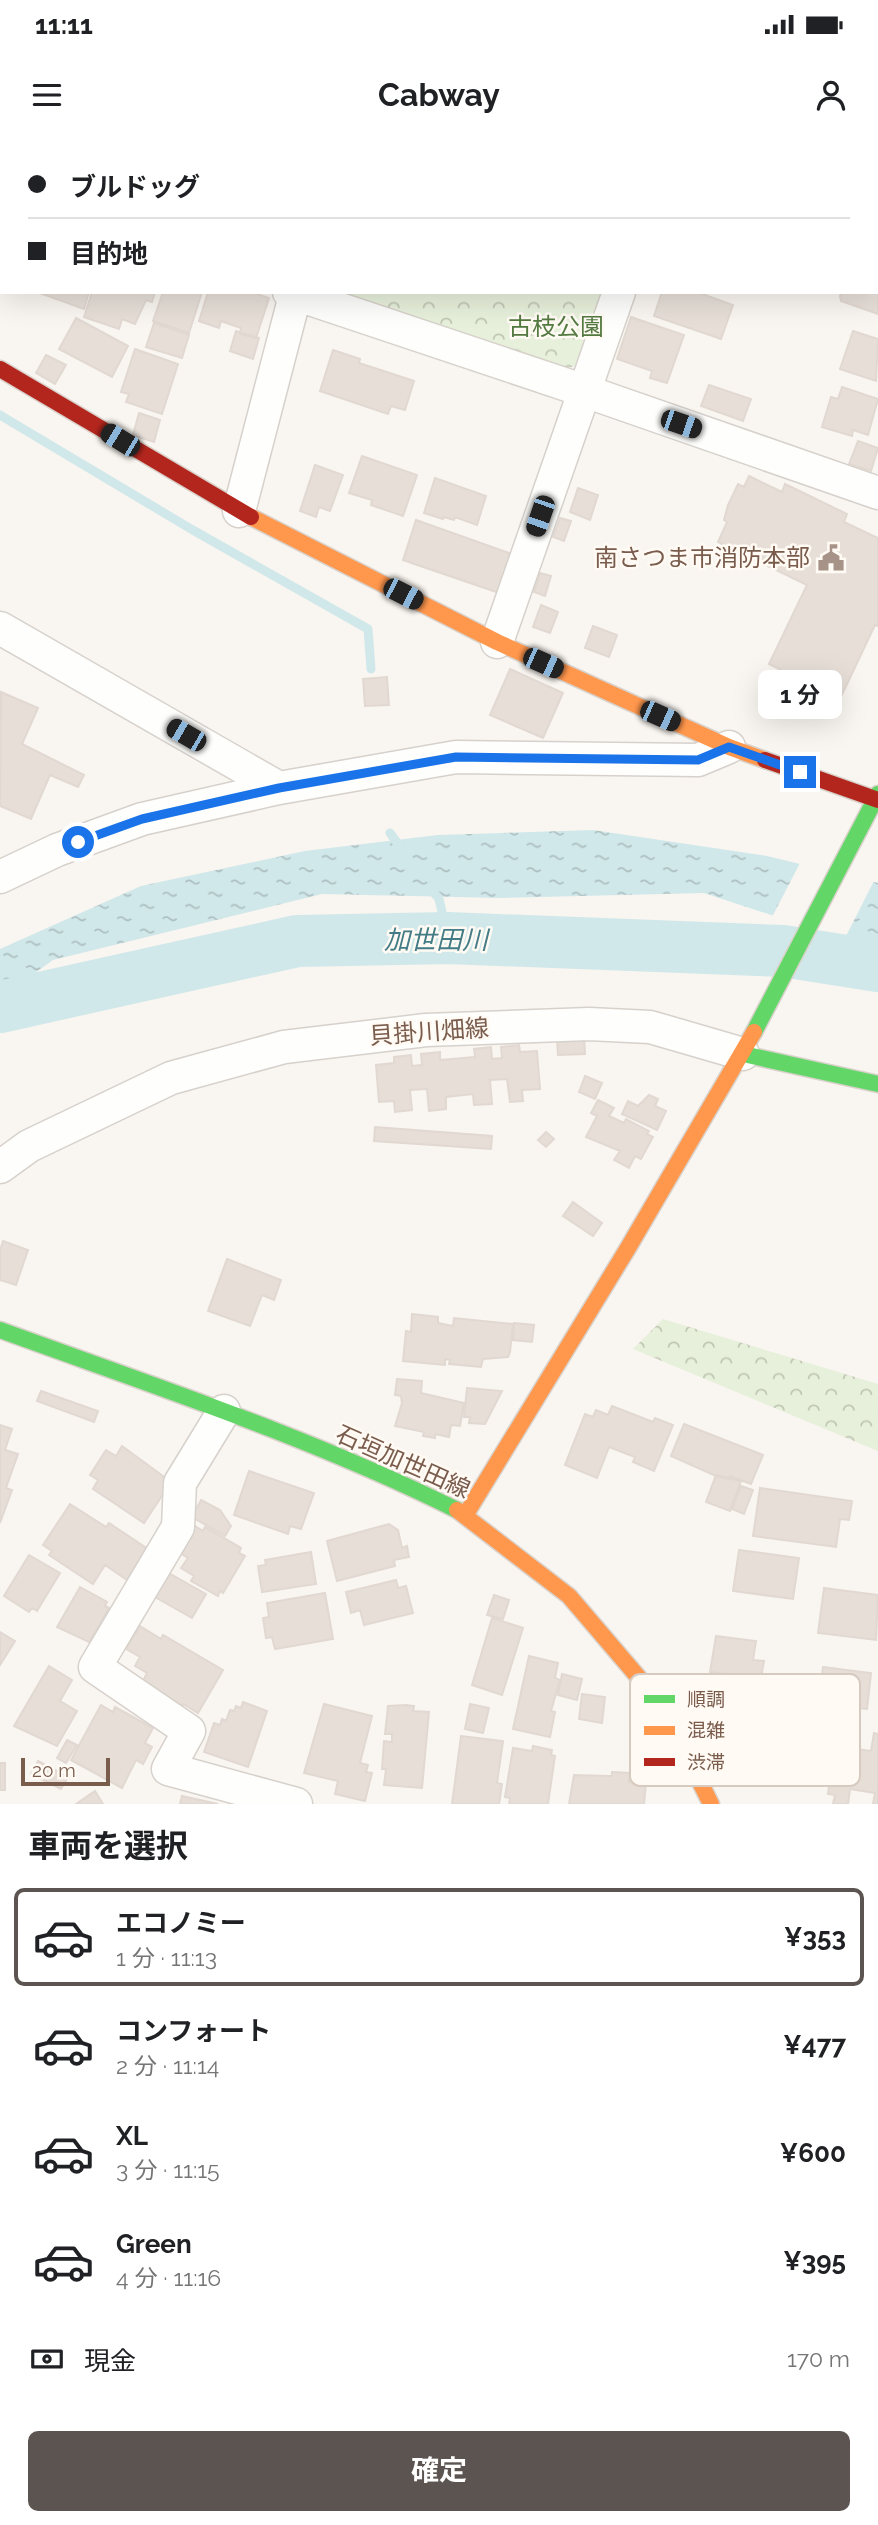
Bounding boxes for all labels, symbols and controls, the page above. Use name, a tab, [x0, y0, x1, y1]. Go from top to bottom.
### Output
text: 11:11	[35, 10, 93, 40]
icon: menu	[28, 76, 66, 114]
text: Cabway	[378, 76, 500, 113]
icon: person	[812, 76, 850, 114]
text: ブルドッグ	[70, 172, 200, 202]
text: 目的地	[70, 239, 148, 269]
park label: 古枝公園	[508, 312, 604, 341]
car	[658, 407, 705, 441]
car	[97, 420, 144, 460]
car	[524, 493, 557, 539]
place label: 南さつま市消防本部	[594, 543, 810, 572]
public building icon: 南さつま市消防本部	[816, 543, 846, 573]
car	[380, 575, 427, 613]
car	[520, 645, 567, 681]
callout: 1 分	[758, 670, 842, 720]
text: 1 分	[780, 681, 820, 708]
car	[637, 698, 684, 734]
car	[163, 715, 210, 755]
route end	[784, 756, 816, 788]
route start	[62, 826, 94, 858]
water label: 加世田川	[384, 925, 491, 955]
street label: 貝掛川畑線	[368, 1013, 490, 1050]
street label: 石垣加世田線	[332, 1419, 475, 1504]
legend	[630, 1674, 860, 1786]
text: 順調	[687, 1688, 725, 1710]
text: 混雑	[687, 1719, 725, 1741]
text: 渋滞	[687, 1751, 725, 1773]
scale bar	[21, 1755, 110, 1787]
text: 20 m	[32, 1759, 76, 1781]
text: 車両を選択	[28, 1827, 188, 1864]
icon: car	[32, 1906, 95, 1969]
text: エコノミー	[116, 1908, 246, 1938]
text: ¥353	[784, 1922, 846, 1952]
text: 1 分 · 11:13	[116, 1944, 217, 1971]
icon: car	[32, 2014, 95, 2077]
text: コンフォート	[116, 2016, 271, 2046]
text: ¥477	[783, 2030, 846, 2060]
text: 2 分 · 11:14	[116, 2052, 219, 2079]
text: XL	[116, 2121, 148, 2151]
icon: car	[32, 2122, 95, 2185]
text: ¥600	[780, 2138, 846, 2168]
text: 3 分 · 11:15	[116, 2156, 220, 2183]
text: Green	[116, 2229, 192, 2259]
icon: car	[32, 2230, 95, 2293]
text: ¥395	[783, 2246, 846, 2276]
text: 4 分 · 11:16	[116, 2264, 221, 2291]
icon: cash	[28, 2340, 66, 2378]
text: 170 m	[787, 2345, 850, 2372]
text: 現金	[84, 2346, 136, 2376]
button: 確定	[28, 2431, 850, 2511]

